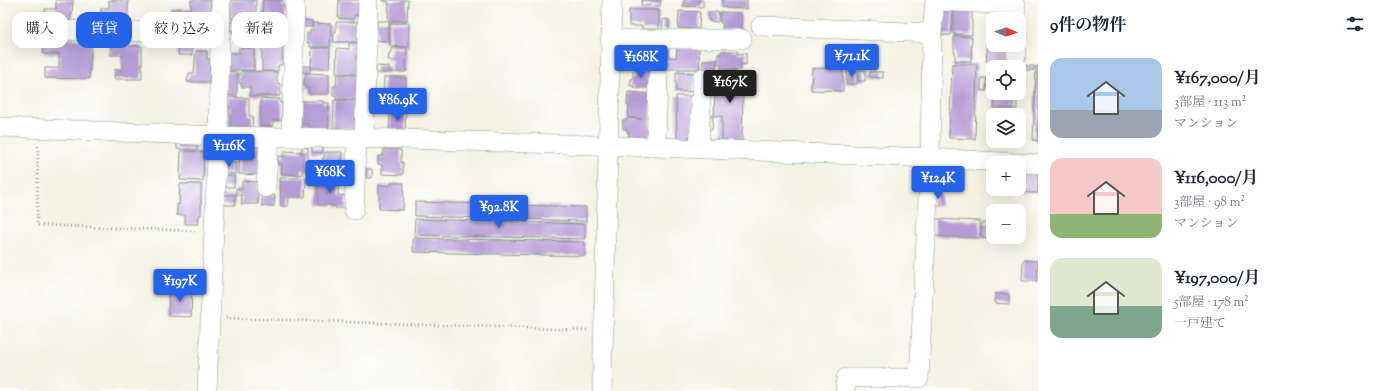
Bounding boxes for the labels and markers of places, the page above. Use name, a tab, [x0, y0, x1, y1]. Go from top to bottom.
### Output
pin: ¥71.1K	[819, 44, 885, 78]
pin: ¥168K	[613, 45, 669, 79]
pin: ¥167K	[702, 70, 758, 104]
pin: ¥86.9K	[365, 88, 431, 122]
pin: ¥116K	[201, 134, 257, 168]
pin: ¥68K	[306, 160, 354, 194]
pin: ¥124K	[910, 166, 966, 200]
pin: ¥92.8K	[466, 195, 532, 229]
pin: ¥197K	[152, 269, 208, 303]

